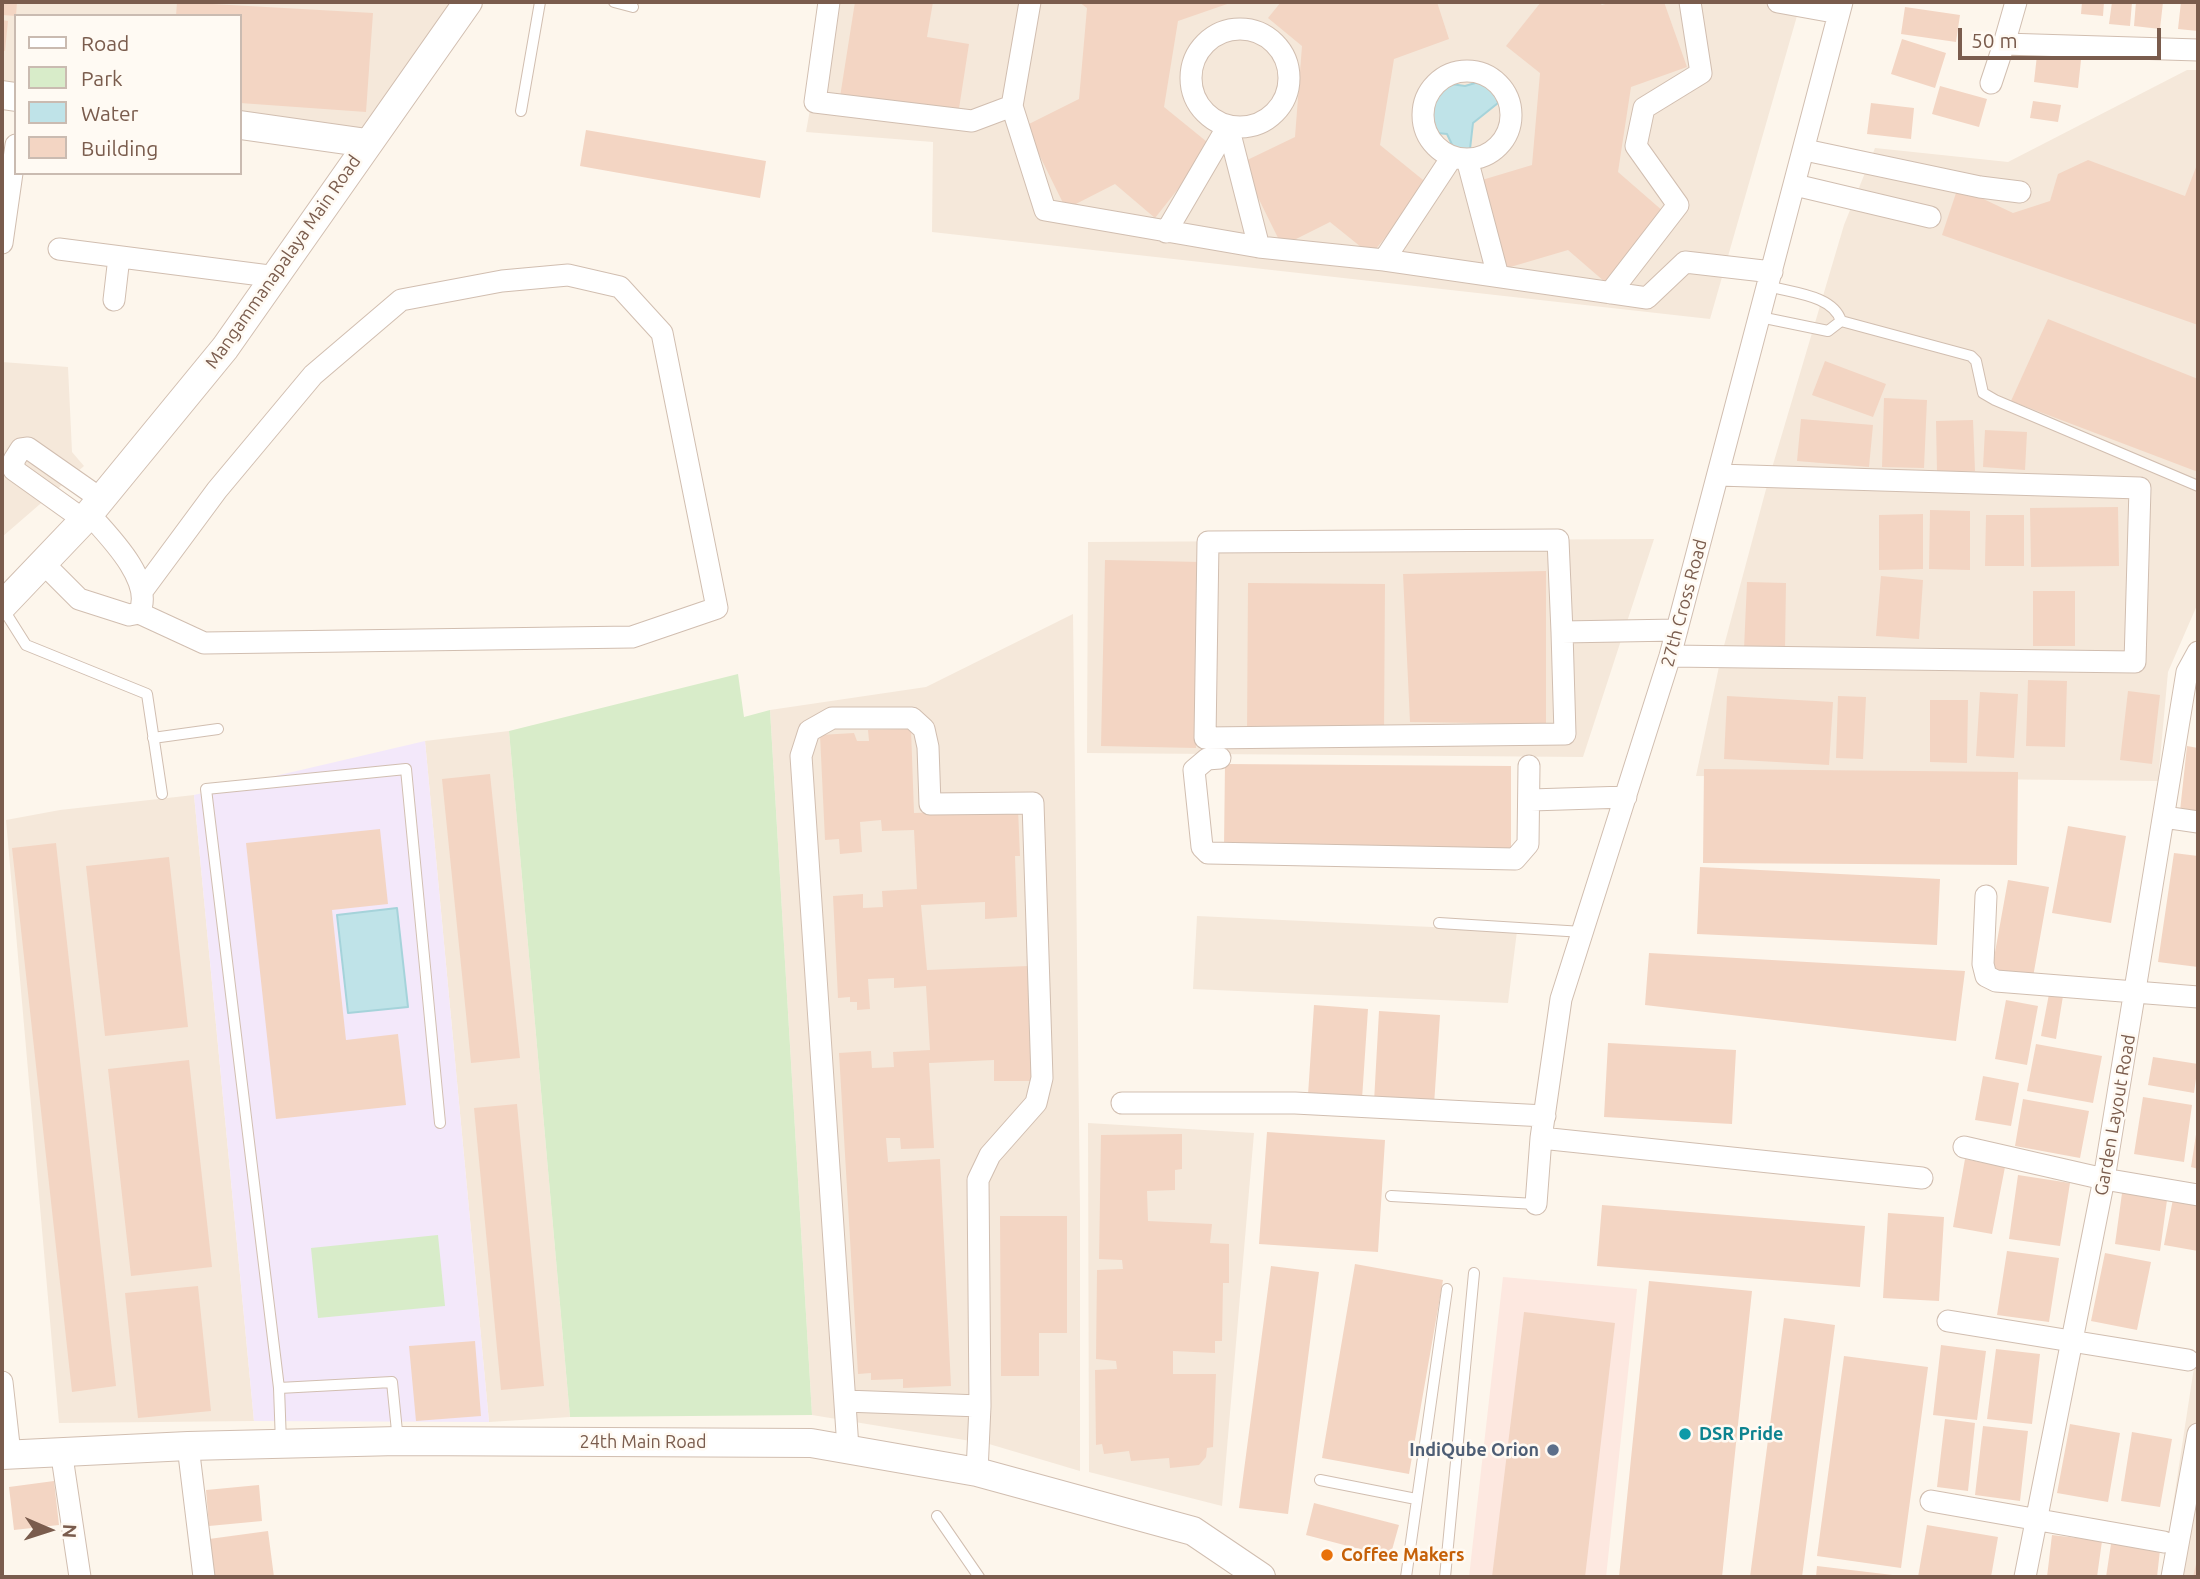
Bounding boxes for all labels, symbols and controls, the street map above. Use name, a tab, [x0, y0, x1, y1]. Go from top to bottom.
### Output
legend	[14, 14, 242, 175]
scale bar	[1962, 14, 2165, 58]
text: 50 m	[1971, 28, 2018, 52]
text: Road	[81, 31, 129, 55]
text: Park	[81, 66, 123, 90]
text: Water	[81, 101, 139, 125]
text: Building	[81, 136, 158, 160]
street label: Mangammanapalaya Main Road	[201, 151, 365, 373]
street label: 27th Cross Road	[1657, 537, 1711, 669]
street label: Garden Layout Road	[2090, 1033, 2140, 1197]
place label: DSR Pride	[1699, 1423, 1783, 1445]
marker: DSR Pride	[1677, 1426, 1693, 1442]
street label: 24th Main Road	[580, 1431, 706, 1453]
place label: IndiQube Orion	[1409, 1439, 1539, 1461]
marker: IndiQube Orion	[1545, 1442, 1561, 1458]
north arrow	[14, 1495, 84, 1565]
text: N	[59, 1523, 81, 1539]
place label: Coffee Makers	[1341, 1544, 1464, 1566]
marker: Coffee Makers	[1319, 1547, 1335, 1563]

